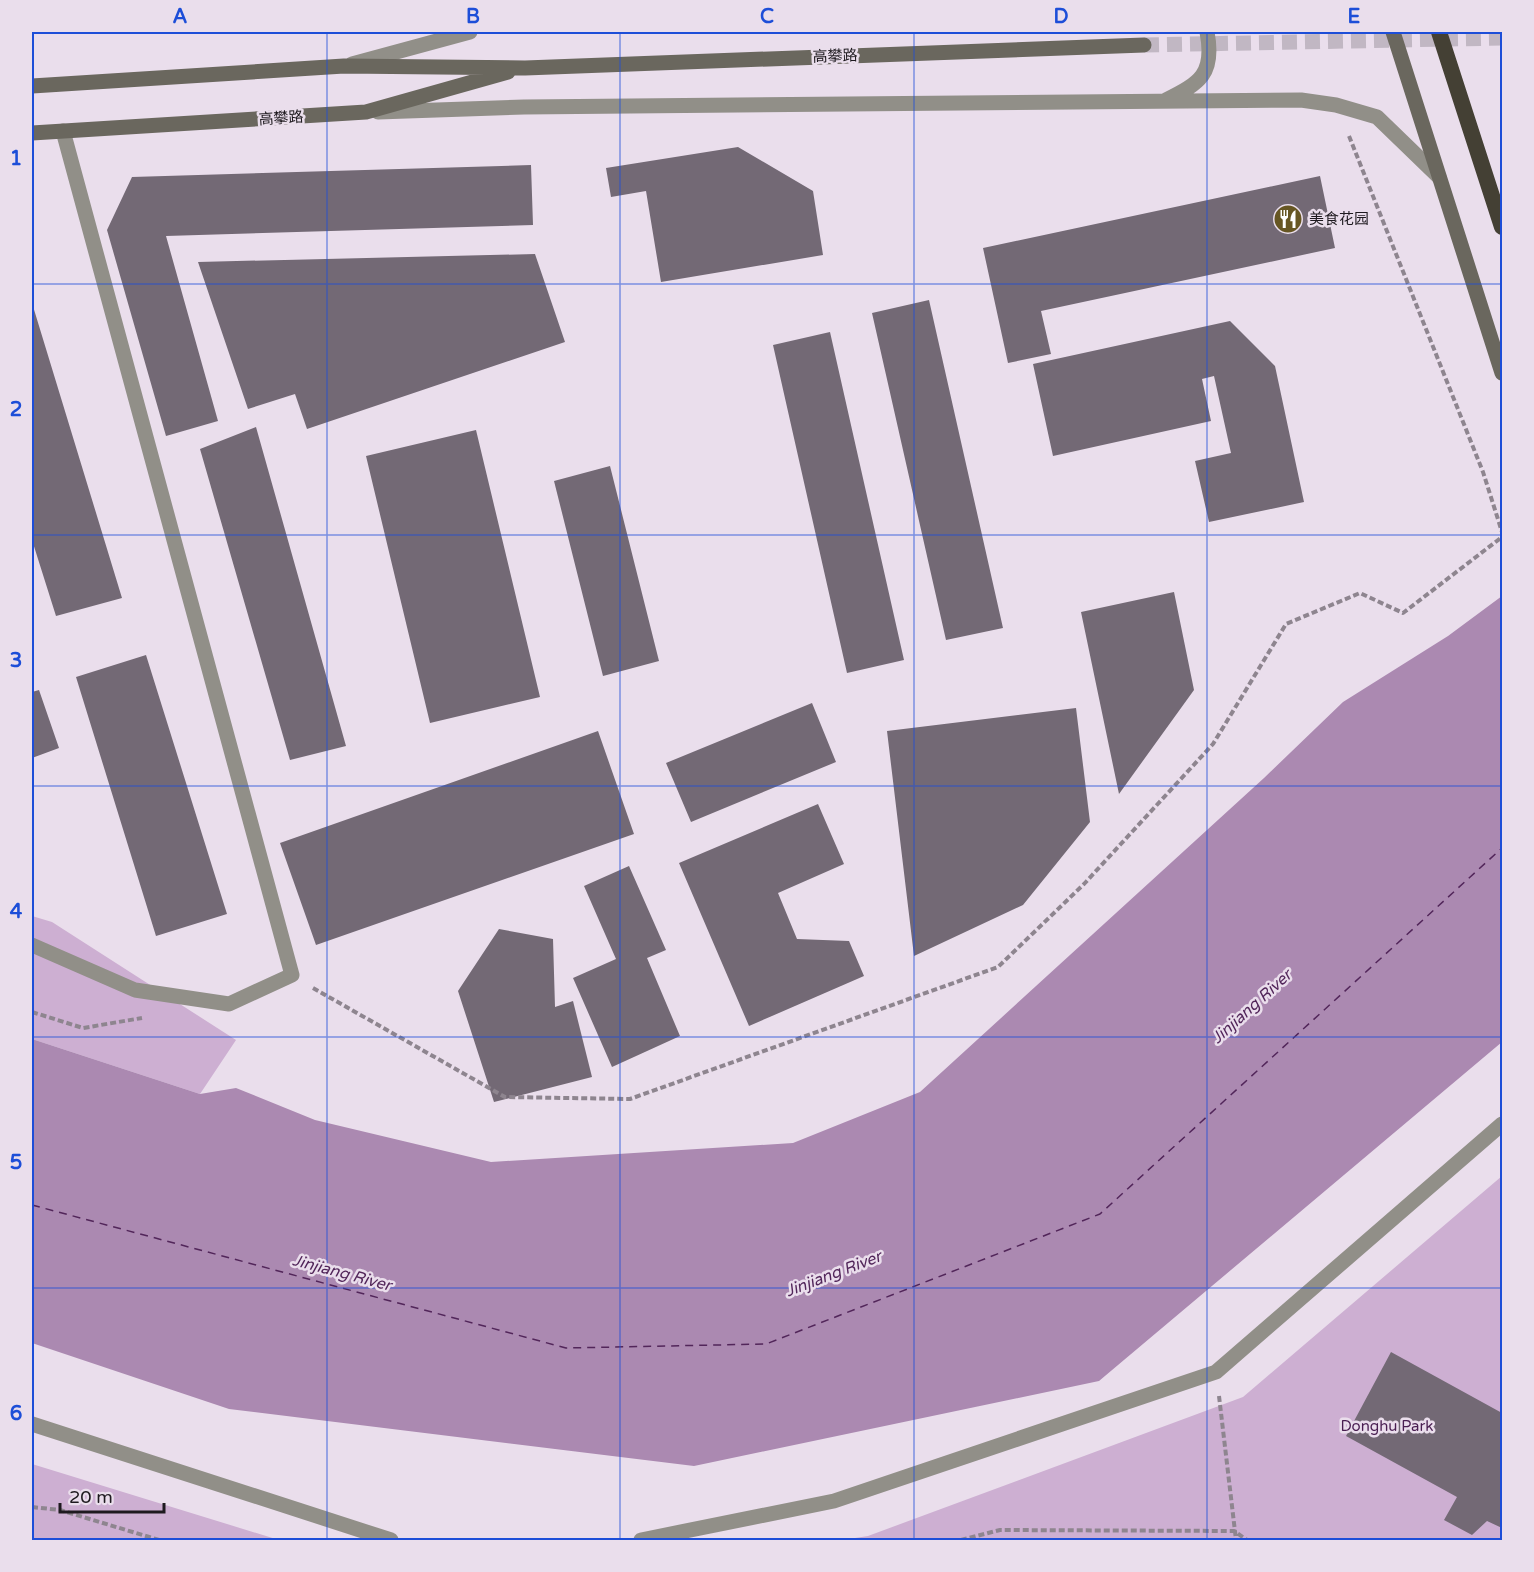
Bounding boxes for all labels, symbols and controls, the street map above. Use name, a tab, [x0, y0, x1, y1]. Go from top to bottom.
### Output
text: A	[173, 5, 188, 29]
text: B	[466, 5, 480, 29]
text: C	[760, 5, 774, 29]
text: D	[1053, 5, 1069, 29]
text: E	[1348, 5, 1361, 29]
street label: 高攀路	[812, 46, 858, 66]
street label: 高攀路	[258, 107, 304, 129]
text: 1	[10, 147, 22, 171]
restaurant icon: 美食花园	[1272, 203, 1304, 235]
place label: 美食花园	[1309, 210, 1369, 228]
text: 2	[10, 398, 22, 422]
text: 3	[10, 649, 22, 673]
text: 4	[10, 900, 23, 924]
water label: Jinjiang River	[1207, 964, 1297, 1048]
text: 5	[10, 1151, 22, 1175]
water label: Jinjiang River	[783, 1246, 886, 1301]
water label: Jinjiang River	[290, 1250, 395, 1296]
text: 6	[10, 1402, 22, 1426]
park label: Donghu Park	[1341, 1417, 1433, 1435]
scale bar	[60, 1476, 164, 1514]
text: 20 m	[69, 1486, 113, 1508]

